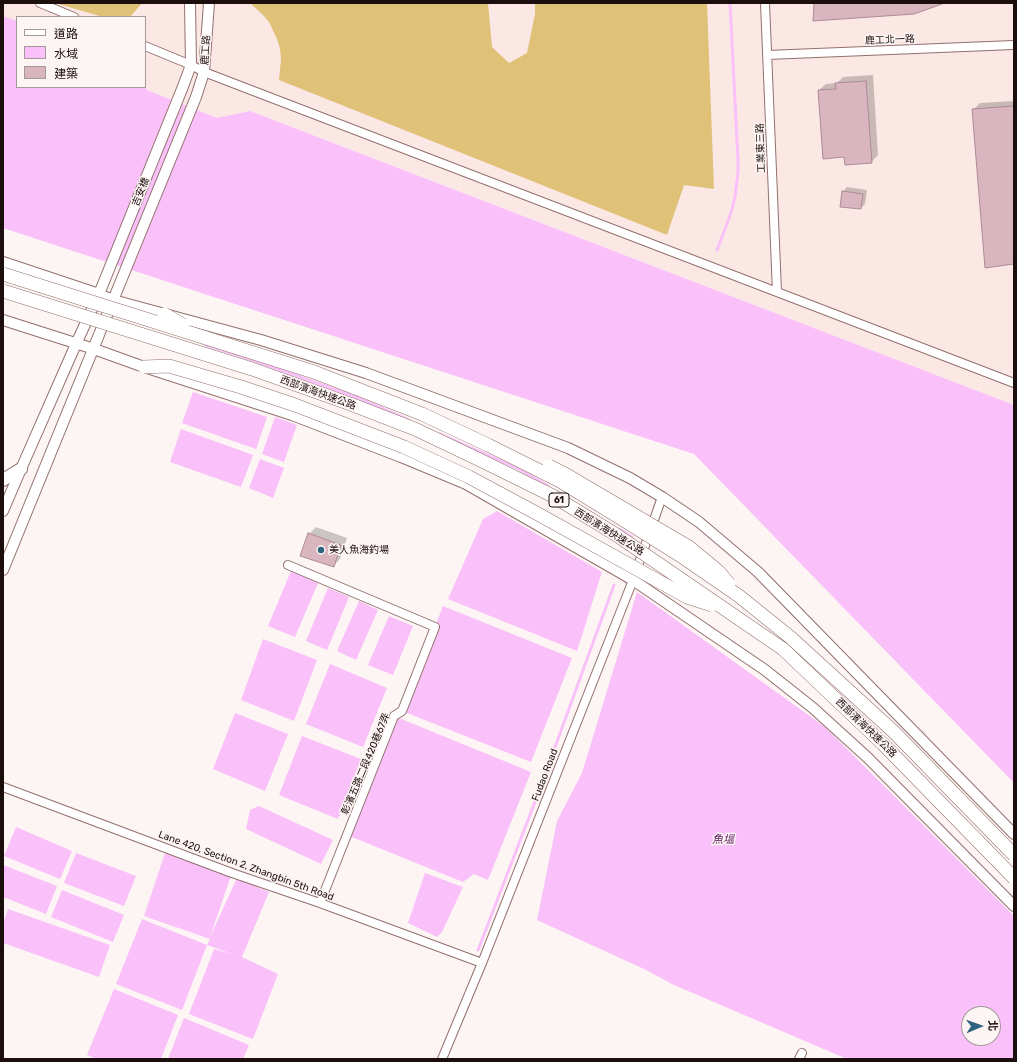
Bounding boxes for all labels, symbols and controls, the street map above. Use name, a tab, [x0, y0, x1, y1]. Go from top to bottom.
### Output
legend	[16, 16, 146, 88]
text: 道路	[54, 27, 78, 41]
street label: 鹿工北一路	[865, 33, 915, 47]
street label: 鹿工路	[199, 35, 213, 65]
text: 水域	[54, 47, 78, 61]
text: 建築	[54, 67, 78, 81]
street label: 工業東三路	[754, 123, 768, 173]
street label: 吉安橋	[130, 176, 152, 208]
street label: 西部濱海快速公路	[278, 374, 358, 412]
road number: 61	[549, 493, 569, 507]
street label: 西部濱海快速公路	[572, 506, 646, 558]
place label: 美人魚海釣場	[329, 544, 389, 556]
marker: 美人魚海釣場	[316, 545, 326, 555]
street label: 西部濱海快速公路	[833, 696, 899, 760]
street label: 彰濱五路二段420巷67弄	[339, 711, 393, 817]
street label: Fudao Road	[530, 747, 560, 803]
street label: Lane 420, Section 2, Zhangbin 5th Road	[157, 829, 335, 903]
water label: 魚塭	[712, 833, 734, 847]
north arrow	[961, 1006, 1001, 1046]
text: 北	[986, 1020, 999, 1031]

